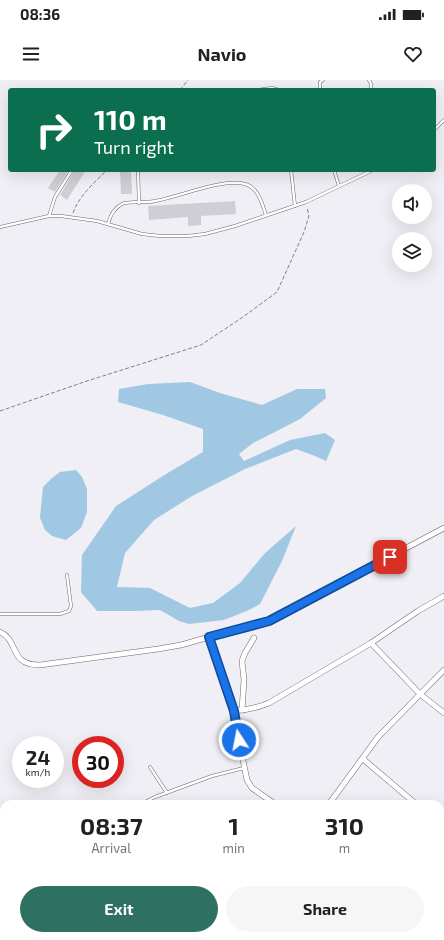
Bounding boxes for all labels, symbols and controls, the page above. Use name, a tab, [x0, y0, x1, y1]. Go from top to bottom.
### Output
text: 08:36	[20, 5, 60, 23]
icon: menu	[20, 43, 42, 65]
text: Navio	[198, 43, 246, 65]
icon: heart	[402, 43, 424, 65]
text: 110 m	[94, 102, 167, 136]
icon: right	[28, 104, 80, 156]
text: Turn right	[94, 136, 174, 158]
map controls	[392, 184, 432, 272]
button: sound	[392, 184, 432, 224]
button: layers	[392, 232, 432, 272]
pin	[373, 540, 407, 574]
icon: arrive	[379, 546, 401, 568]
position arrow	[218, 719, 260, 761]
speed limit sign: 30	[72, 736, 124, 788]
text: 24	[26, 745, 50, 769]
text: km/h	[26, 766, 50, 778]
text: 08:37	[80, 811, 143, 840]
text: 1	[229, 811, 239, 840]
text: 310	[325, 811, 364, 840]
text: Arrival	[92, 840, 131, 856]
text: min	[223, 840, 245, 856]
text: m	[339, 840, 350, 856]
button: Exit	[20, 886, 218, 932]
button: Share	[226, 886, 424, 932]

